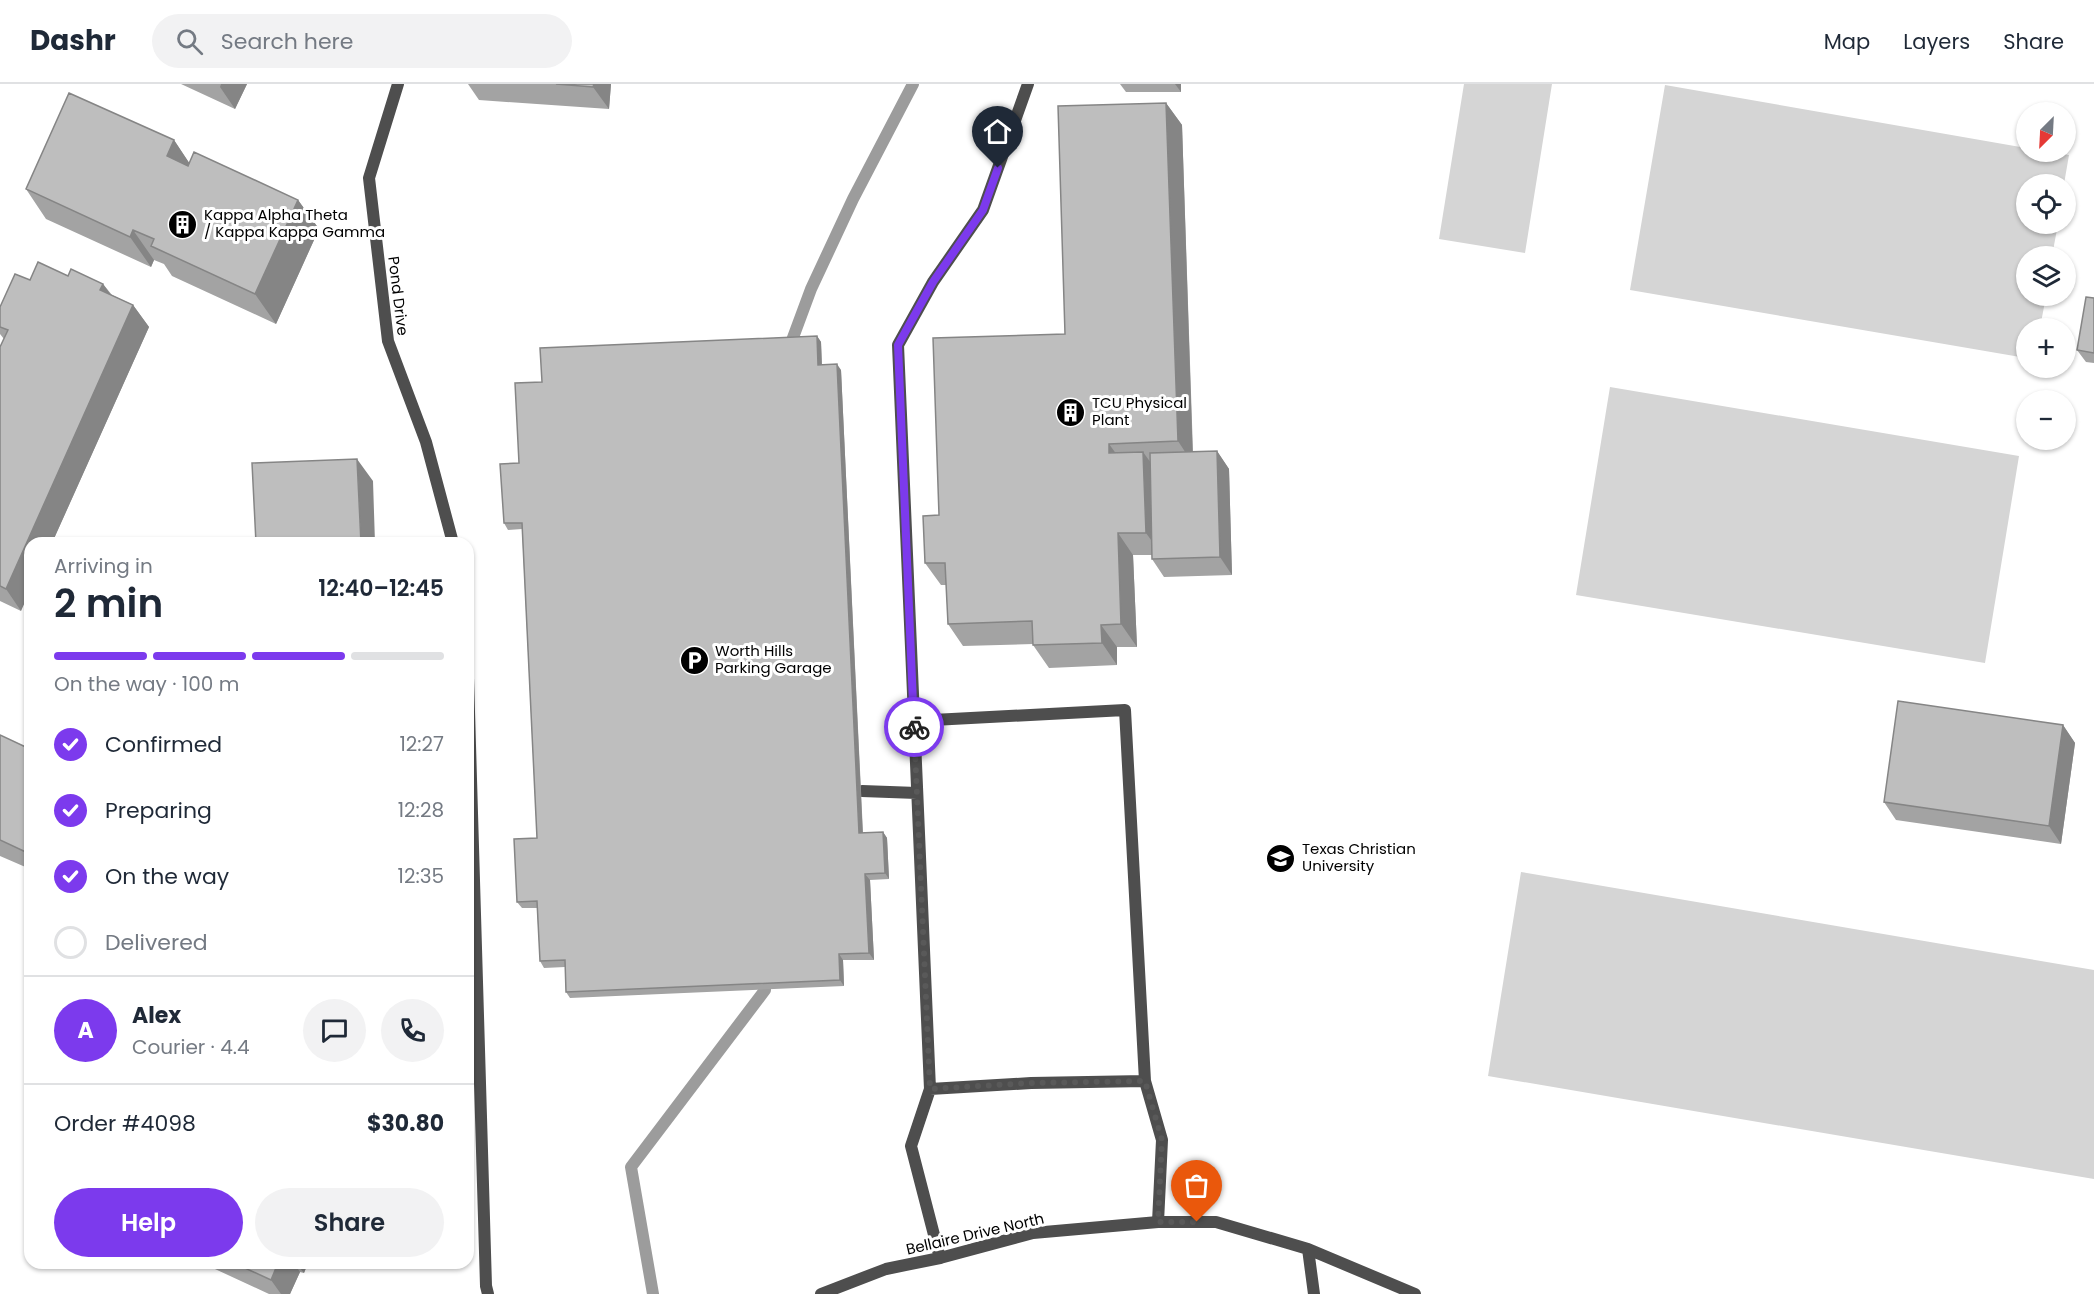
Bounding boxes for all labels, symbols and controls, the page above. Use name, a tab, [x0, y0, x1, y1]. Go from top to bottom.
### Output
search box	[152, 14, 572, 68]
text: Dashr	[30, 21, 116, 60]
icon: search	[173, 25, 206, 58]
text: Search here	[221, 26, 353, 57]
text: Map	[1824, 27, 1870, 56]
text: Layers	[1903, 27, 1970, 56]
text: Share	[2003, 27, 2064, 56]
north arrow	[2016, 102, 2076, 162]
map controls	[2016, 102, 2076, 450]
pin	[972, 106, 1023, 168]
icon: home	[981, 115, 1014, 148]
button: locate	[2016, 174, 2076, 234]
place label: Kappa Alpha Theta / Kappa Kappa Gamma	[204, 204, 385, 242]
building icon: Kappa Alpha Theta / Kappa Kappa Gamma	[167, 208, 199, 240]
button: layers	[2016, 246, 2076, 306]
street label: Pond Drive	[383, 255, 414, 337]
button: +	[2016, 318, 2076, 378]
button: −	[2016, 390, 2076, 450]
place label: TCU Physical Plant	[1092, 392, 1187, 430]
building icon: TCU Physical Plant	[1055, 396, 1087, 428]
text: Arriving in	[54, 552, 153, 580]
text: 12:40–12:45	[318, 573, 444, 604]
text: 2 min	[54, 576, 163, 631]
place label: Worth Hills Parking Garage	[715, 640, 832, 678]
parking icon: Worth Hills Parking Garage	[678, 644, 710, 676]
text: On the way · 100 m	[54, 670, 239, 698]
courier	[884, 697, 944, 757]
icon: bike	[898, 711, 931, 744]
icon: check	[54, 728, 87, 761]
text: Confirmed	[105, 729, 222, 760]
text: 12:27	[399, 730, 444, 758]
icon: check	[54, 794, 87, 827]
text: Preparing	[105, 795, 212, 826]
text: 12:28	[398, 796, 444, 824]
place label: Texas Christian University	[1302, 838, 1416, 876]
school or university icon: Texas Christian University	[1265, 842, 1297, 874]
icon: check	[54, 860, 87, 893]
text: On the way	[105, 861, 229, 892]
text: 12:35	[398, 862, 444, 890]
text: Delivered	[105, 927, 208, 958]
button: chat	[303, 999, 366, 1062]
button: phone	[381, 999, 444, 1062]
text: Alex	[132, 1000, 181, 1031]
text: A	[77, 1015, 94, 1046]
text: Courier · 4.4	[132, 1033, 250, 1061]
text: Order #4098	[54, 1108, 196, 1139]
text: $30.80	[367, 1108, 444, 1139]
pin	[1171, 1160, 1222, 1222]
icon: bag	[1180, 1169, 1213, 1202]
button: Help	[54, 1188, 243, 1257]
button: Share	[255, 1188, 444, 1257]
street label: Bellaire Drive North	[904, 1207, 1046, 1260]

